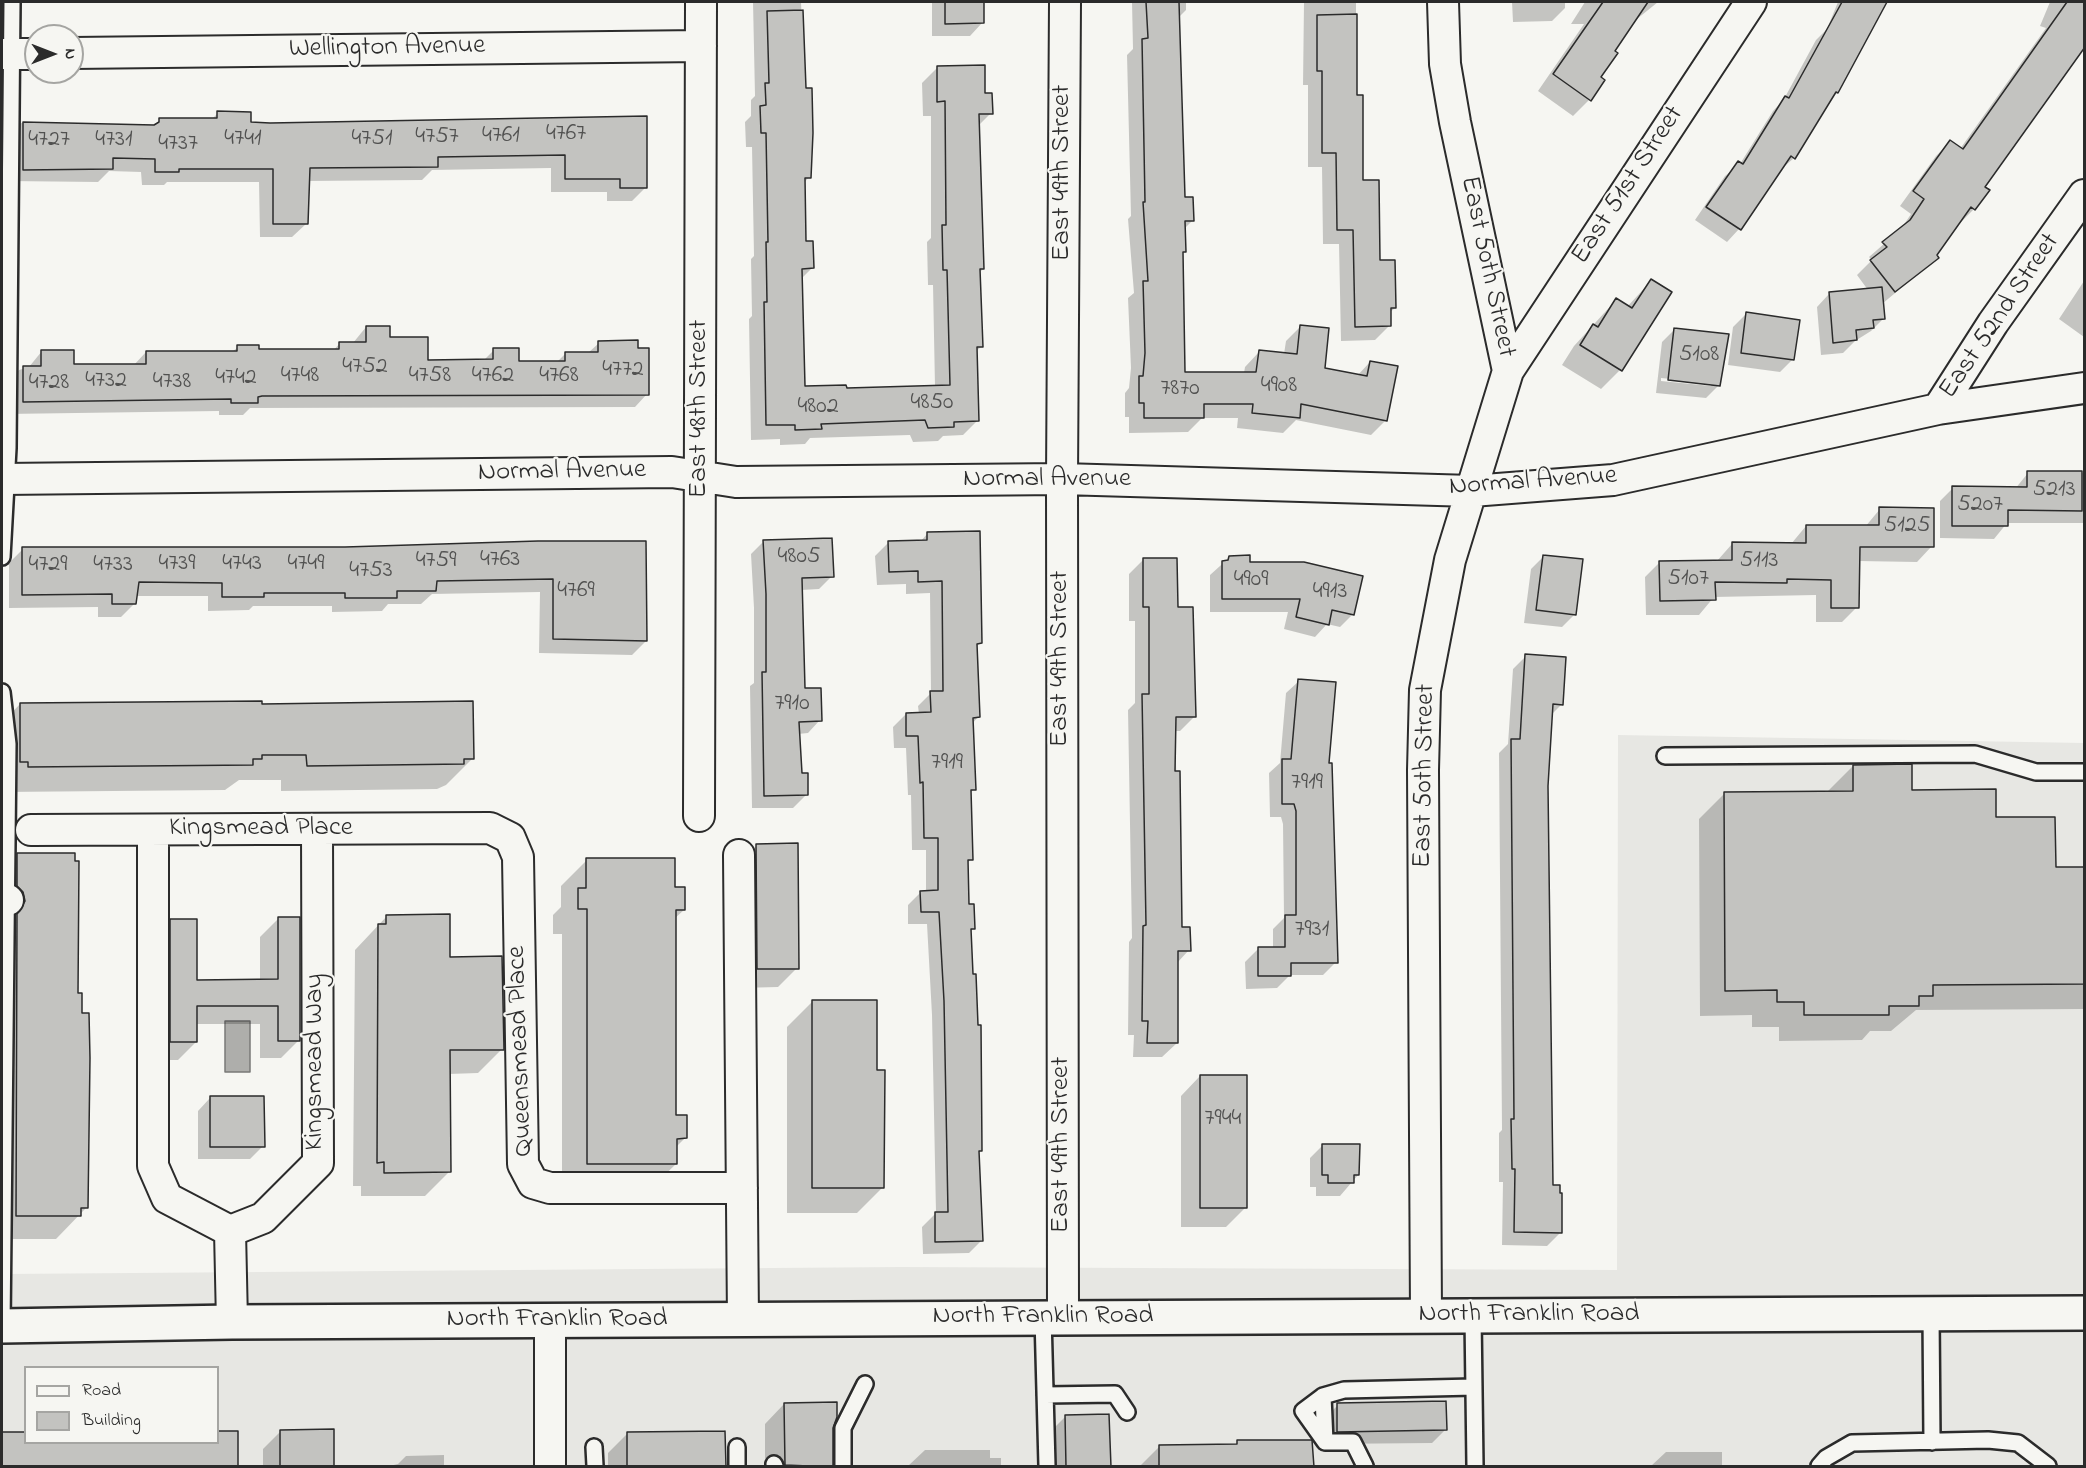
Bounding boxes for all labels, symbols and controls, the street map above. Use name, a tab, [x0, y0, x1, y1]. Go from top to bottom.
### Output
north arrow	[24, 24, 84, 84]
street label: Wellington Avenue	[289, 31, 485, 67]
text: N	[58, 49, 82, 59]
street label: East 49th Street	[1048, 85, 1080, 261]
street label: East 51st Street	[1566, 101, 1692, 271]
house number: 4767	[546, 121, 586, 149]
house number: 4761	[482, 123, 520, 151]
house number: 4757	[415, 124, 459, 152]
house number: 4741	[224, 126, 262, 154]
house number: 4751	[351, 126, 393, 154]
house number: 4727	[28, 127, 70, 155]
house number: 4731	[95, 127, 133, 155]
house number: 4737	[158, 131, 198, 159]
street label: East 50th Street	[1451, 173, 1521, 361]
street label: East 52nd Street	[1934, 228, 2068, 406]
street label: East 48th Street	[685, 320, 717, 498]
house number: 5108	[1679, 342, 1719, 370]
house number: 4752	[342, 354, 388, 382]
house number: 4772	[602, 357, 644, 385]
house number: 4748	[281, 363, 319, 391]
house number: 4758	[409, 363, 451, 391]
house number: 4762	[472, 363, 514, 391]
house number: 4768	[539, 363, 579, 391]
house number: 4742	[215, 365, 257, 393]
house number: 4732	[85, 368, 127, 396]
house number: 4738	[153, 369, 191, 397]
house number: 4728	[29, 370, 69, 398]
house number: 4908	[1261, 373, 1297, 401]
house number: 7870	[1160, 376, 1200, 404]
house number: 4850	[911, 390, 953, 418]
house number: 4802	[797, 394, 839, 422]
street label: Normal Avenue	[478, 455, 646, 491]
street label: Normal Avenue	[1448, 461, 1618, 505]
street label: Normal Avenue	[963, 465, 1131, 497]
house number: 5213	[2032, 477, 2076, 505]
house number: 5207	[1957, 492, 2003, 520]
house number: 5125	[1883, 513, 1931, 541]
house number: 4805	[778, 544, 820, 572]
house number: 4763	[480, 547, 520, 575]
house number: 4759	[416, 548, 456, 576]
house number: 5113	[1740, 548, 1778, 576]
house number: 4739	[159, 551, 195, 579]
house number: 4743	[222, 551, 262, 579]
house number: 4749	[288, 551, 324, 579]
house number: 4729	[29, 552, 67, 580]
house number: 4733	[93, 552, 133, 580]
house number: 4753	[349, 558, 393, 586]
house number: 5107	[1667, 566, 1709, 594]
house number: 4909	[1234, 567, 1268, 595]
street label: East 49th Street	[1046, 571, 1078, 747]
house number: 4769	[557, 578, 595, 606]
house number: 4913	[1313, 579, 1347, 607]
street label: East 50th Street	[1408, 684, 1444, 868]
house number: 7910	[774, 691, 810, 719]
house number: 7919	[931, 750, 963, 778]
house number: 7919	[1291, 770, 1323, 798]
street label: Kingsmead Place	[169, 814, 353, 846]
house number: 7931	[1295, 917, 1329, 945]
street label: Queensmead Place	[502, 945, 542, 1157]
street label: Kingsmead Way	[301, 973, 333, 1151]
street label: East 49th Street	[1047, 1057, 1079, 1233]
house number: 7944	[1205, 1106, 1241, 1134]
street label: North Franklin Road	[1419, 1300, 1639, 1332]
street label: North Franklin Road	[933, 1302, 1153, 1334]
street label: North Franklin Road	[447, 1305, 667, 1337]
legend	[24, 1366, 219, 1444]
text: Road	[82, 1378, 121, 1404]
text: Building	[82, 1408, 141, 1434]

